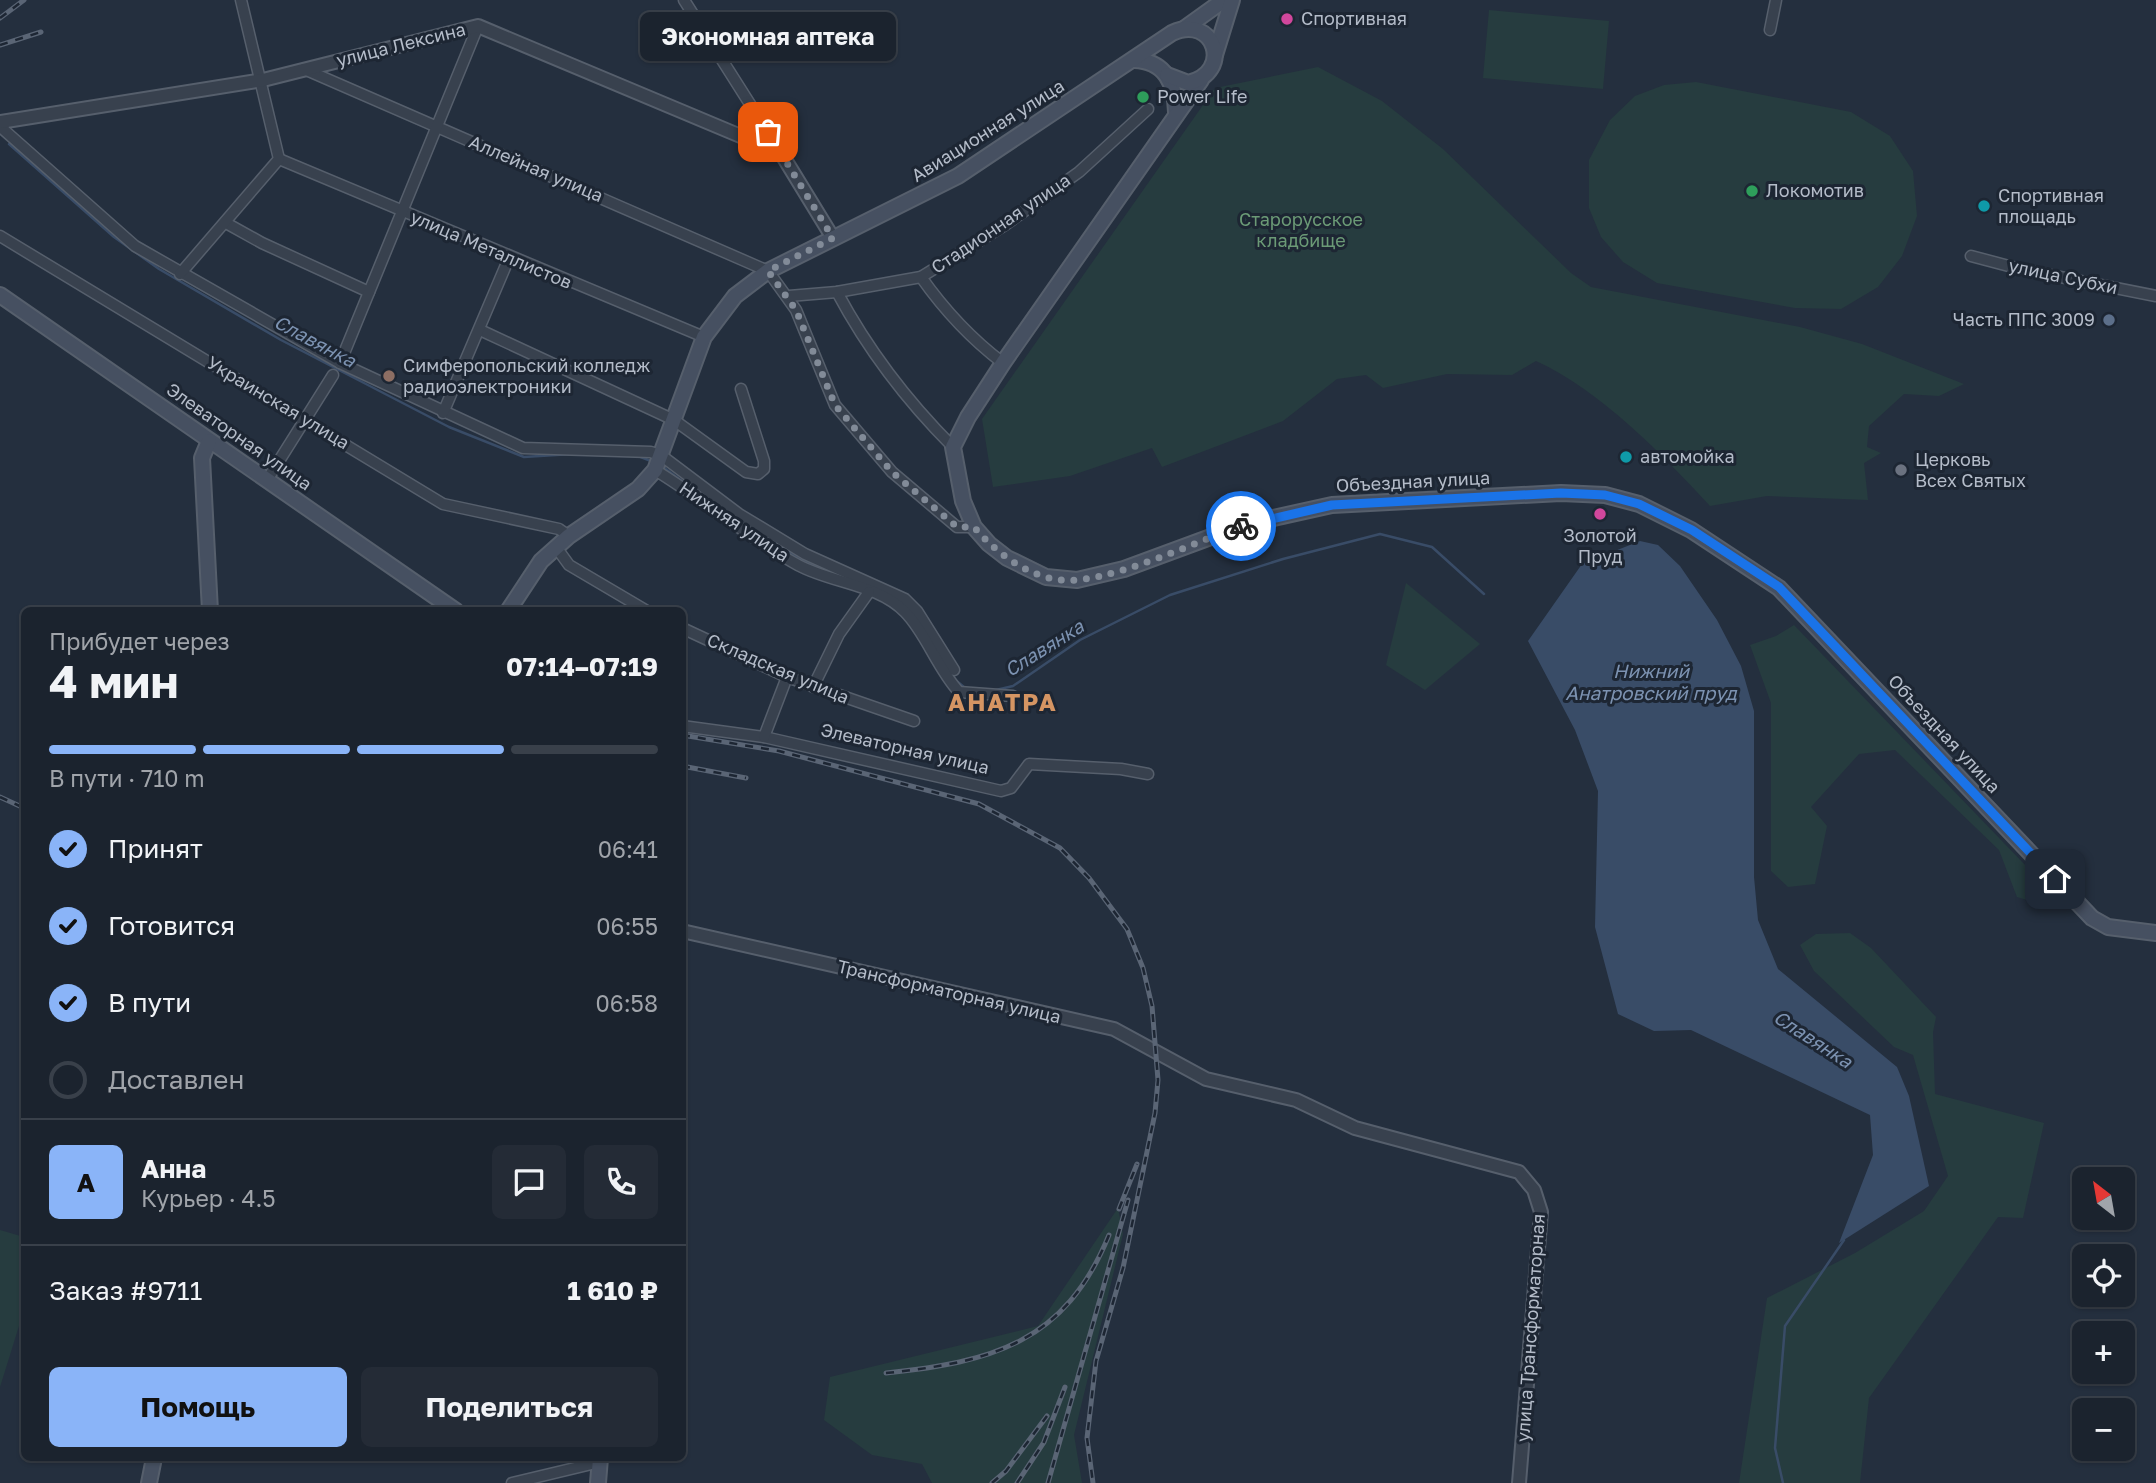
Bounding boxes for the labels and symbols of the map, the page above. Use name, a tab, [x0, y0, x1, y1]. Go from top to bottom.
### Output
place label: Спортивная	[1301, 7, 1407, 29]
marker: Спортивная	[1279, 11, 1295, 27]
callout: Экономная аптека	[640, 13, 896, 62]
street label: улица Лексина	[334, 17, 468, 71]
street label: Авиационная улица	[907, 74, 1068, 186]
place label: Power Life	[1157, 85, 1248, 107]
marker: Power Life	[1135, 89, 1151, 105]
pin	[738, 102, 798, 162]
street label: Аллейная улица	[466, 130, 607, 206]
street label: Стадионная улица	[927, 168, 1074, 278]
place label: Локомотив	[1766, 179, 1864, 201]
marker: Локомотив	[1744, 183, 1760, 199]
place label: Спортивная площадь	[1998, 184, 2104, 227]
marker: Спортивная площадь	[1976, 198, 1992, 214]
street label: улица Металлистов	[407, 205, 575, 293]
park label: Старорусское кладбище	[1239, 208, 1363, 251]
street label: улица Субхи	[2007, 254, 2120, 298]
place label: Часть ППС 3009	[1953, 308, 2095, 330]
water label: Славянка	[271, 310, 361, 372]
marker: Часть ППС 3009	[2101, 312, 2117, 328]
street label: Украинская улица	[203, 351, 354, 453]
place label: Симферопольский колледж радиоэлектроники	[403, 354, 650, 397]
marker: Симферопольский колледж радиоэлектроники	[381, 368, 397, 384]
street label: Элеваторная улица	[163, 378, 316, 495]
place label: автомойка	[1640, 445, 1735, 467]
place label: Церковь Всех Святых	[1915, 448, 2026, 491]
marker: автомойка	[1618, 449, 1634, 465]
marker: Церковь Всех Святых	[1893, 462, 1909, 478]
street label: Объездная улица	[1335, 466, 1491, 496]
street label: Нижняя улица	[675, 476, 794, 566]
courier	[1206, 491, 1276, 561]
marker: Золотой Пруд	[1592, 506, 1608, 522]
place label: Золотой Пруд	[1563, 524, 1637, 567]
water label: Славянка	[1000, 614, 1089, 681]
street label: Складская улица	[704, 628, 853, 708]
water label: Нижний Анатровский пруд	[1565, 659, 1738, 704]
street label: Объездная улица	[1884, 669, 2005, 797]
district label: АНАТРА	[948, 687, 1058, 716]
street label: Элеваторная улица	[819, 718, 991, 778]
pin	[2025, 849, 2085, 909]
street label: Трансформаторная улица	[835, 955, 1063, 1027]
water label: Славянка	[1770, 1005, 1858, 1073]
north arrow	[2072, 1167, 2135, 1230]
street label: улица Трансформаторная	[1511, 1213, 1549, 1443]

